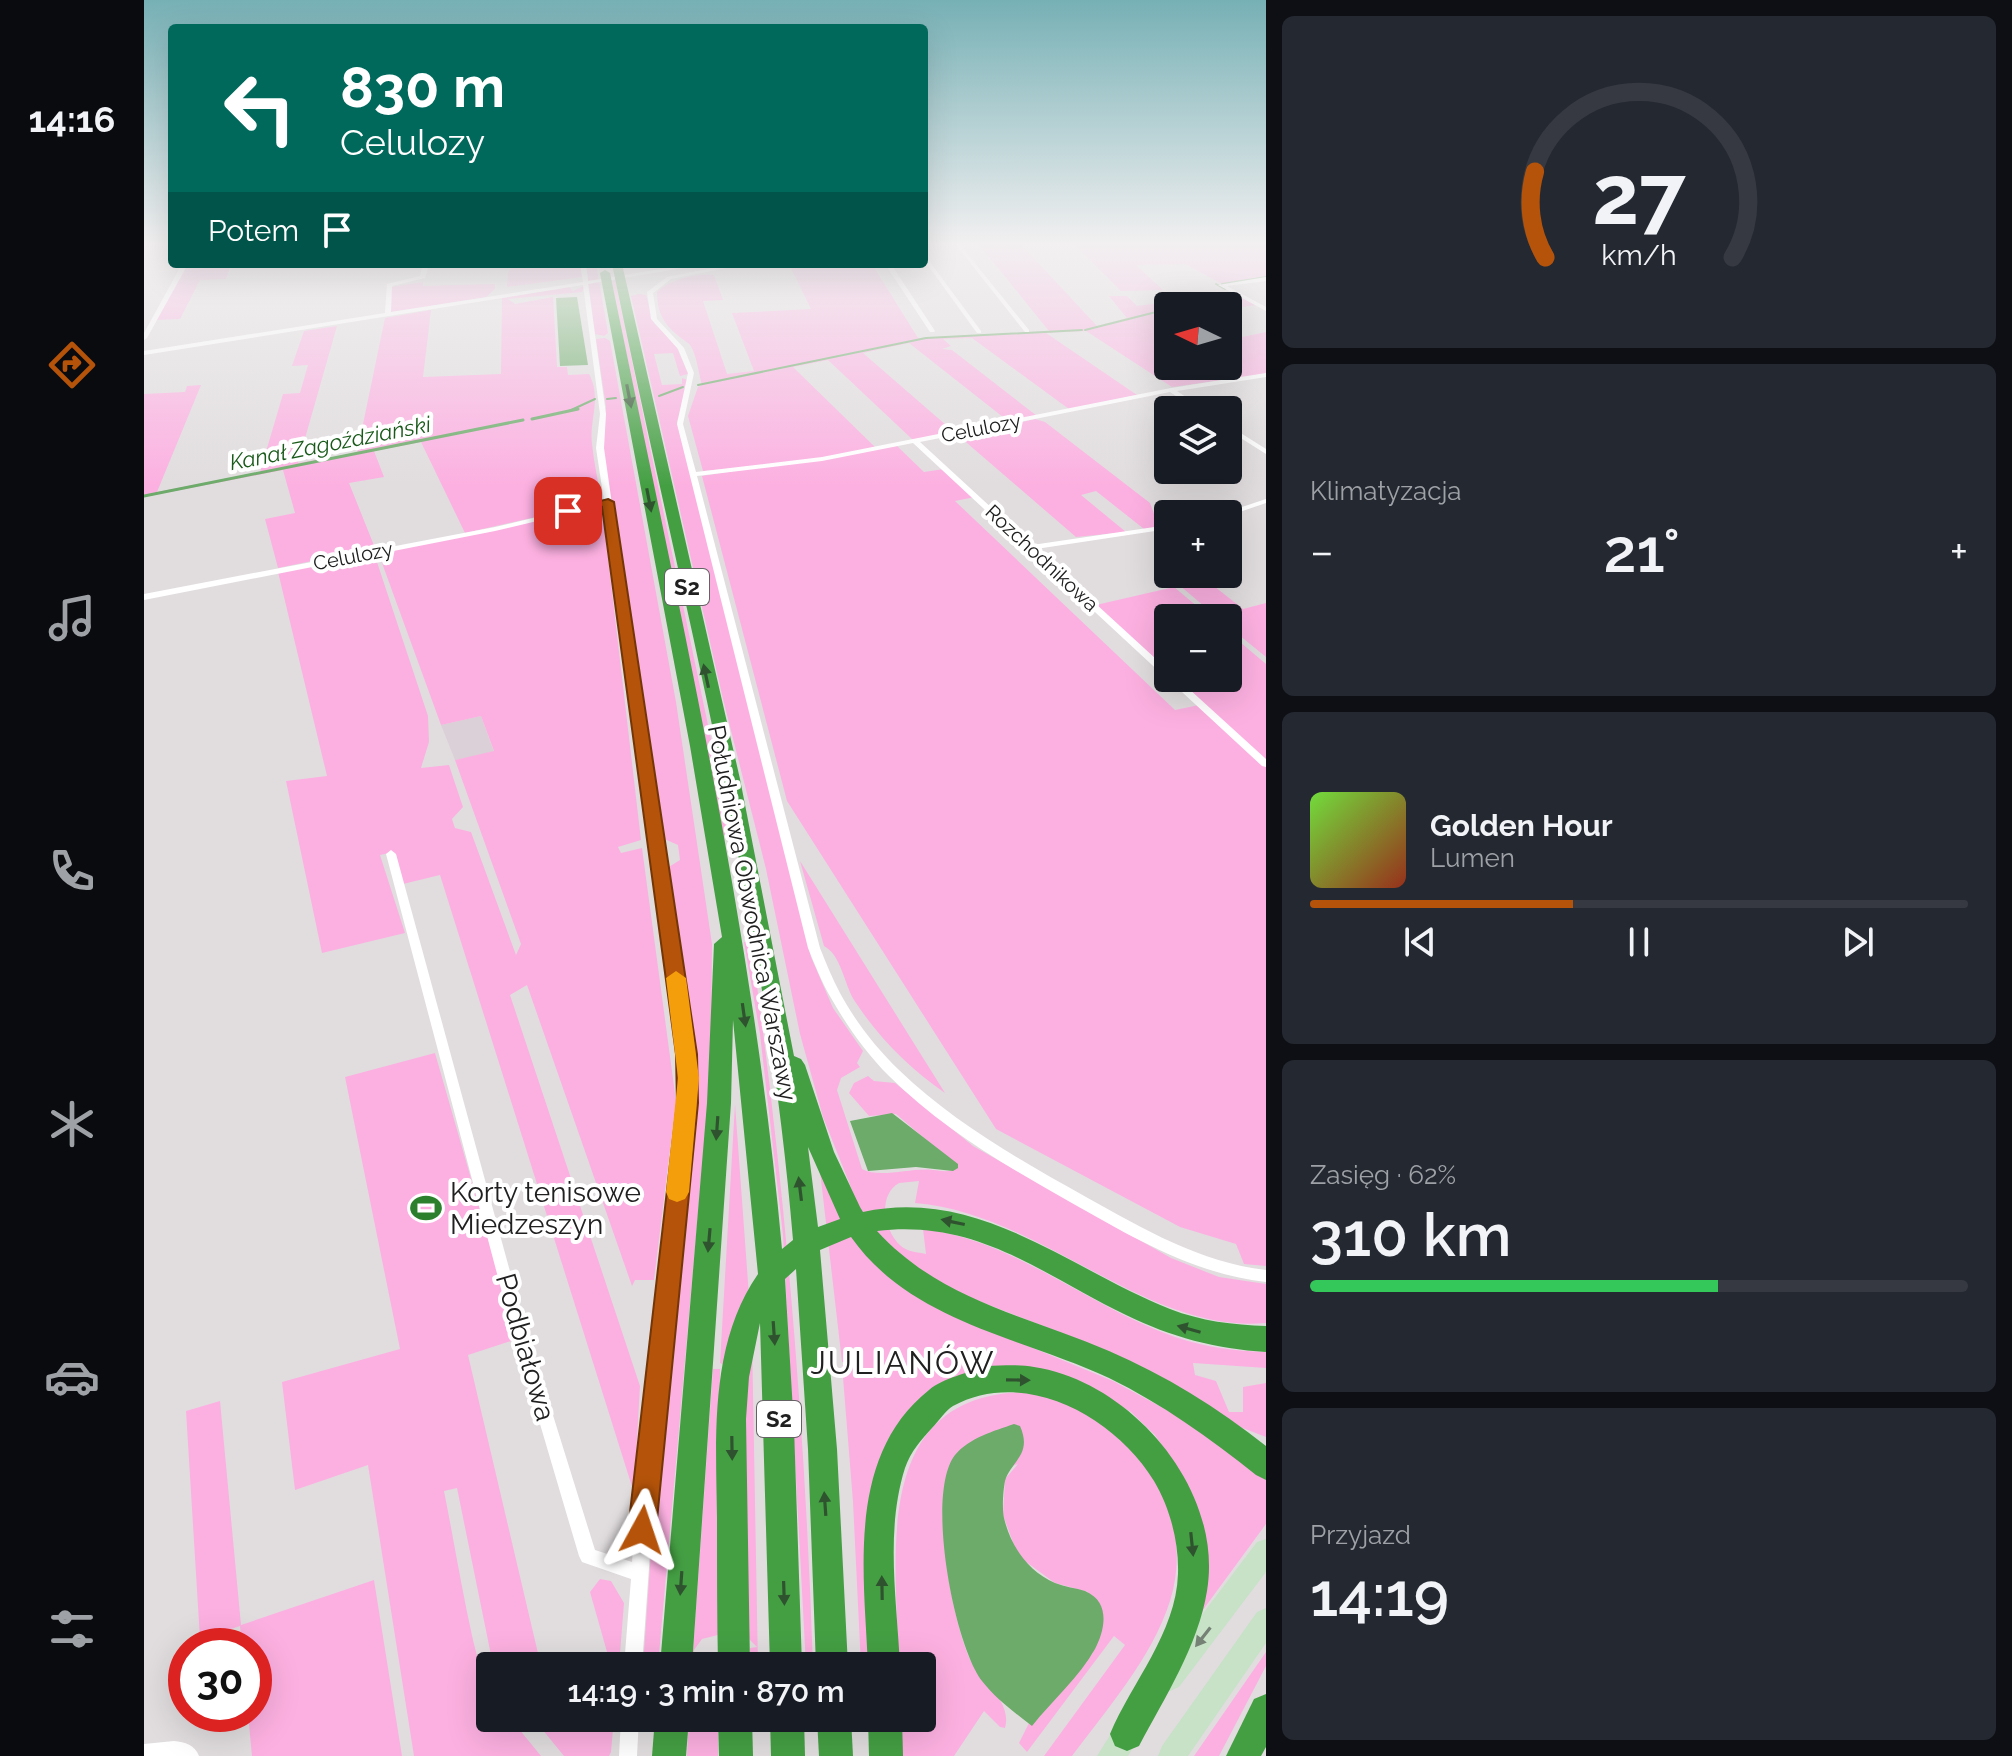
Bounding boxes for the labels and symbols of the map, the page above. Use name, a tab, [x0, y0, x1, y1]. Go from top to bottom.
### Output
north arrow	[1154, 292, 1242, 380]
one-way arrow	[623, 383, 635, 408]
street label: Celulozy	[939, 409, 1023, 447]
water label: Kanał Zagoździański	[227, 410, 434, 475]
pin	[534, 477, 602, 545]
one-way arrow	[643, 487, 655, 512]
street label: Rozchodnikowa	[981, 500, 1103, 616]
street label: Celulozy	[311, 537, 395, 575]
road number: S2	[665, 569, 709, 605]
one-way arrow	[699, 663, 712, 688]
street label: Południowa Obwodnica Warszawy	[702, 723, 803, 1103]
one-way arrow	[738, 1003, 751, 1028]
one-way arrow	[711, 1116, 724, 1141]
place label: Korty tenisowe Miedzeszyn	[450, 1176, 641, 1241]
one-way arrow	[793, 1176, 806, 1201]
sports icon: Korty tenisowe Miedzeszyn	[409, 1191, 443, 1225]
one-way arrow	[941, 1215, 966, 1228]
one-way arrow	[702, 1228, 715, 1253]
street label: Podbiałowa	[489, 1270, 562, 1425]
one-way arrow	[768, 1321, 781, 1346]
one-way arrow	[1177, 1322, 1202, 1334]
district label: JULIANÓW	[810, 1344, 996, 1381]
one-way arrow	[1006, 1374, 1031, 1386]
road number: S2	[757, 1401, 801, 1437]
one-way arrow	[725, 1436, 738, 1461]
position arrow	[600, 1488, 684, 1572]
one-way arrow	[818, 1491, 831, 1516]
one-way arrow	[1186, 1532, 1199, 1557]
one-way arrow	[674, 1571, 687, 1596]
one-way arrow	[875, 1575, 888, 1600]
one-way arrow	[778, 1581, 791, 1606]
one-way arrow	[1196, 1627, 1212, 1647]
speed limit sign: 30	[168, 1628, 272, 1732]

